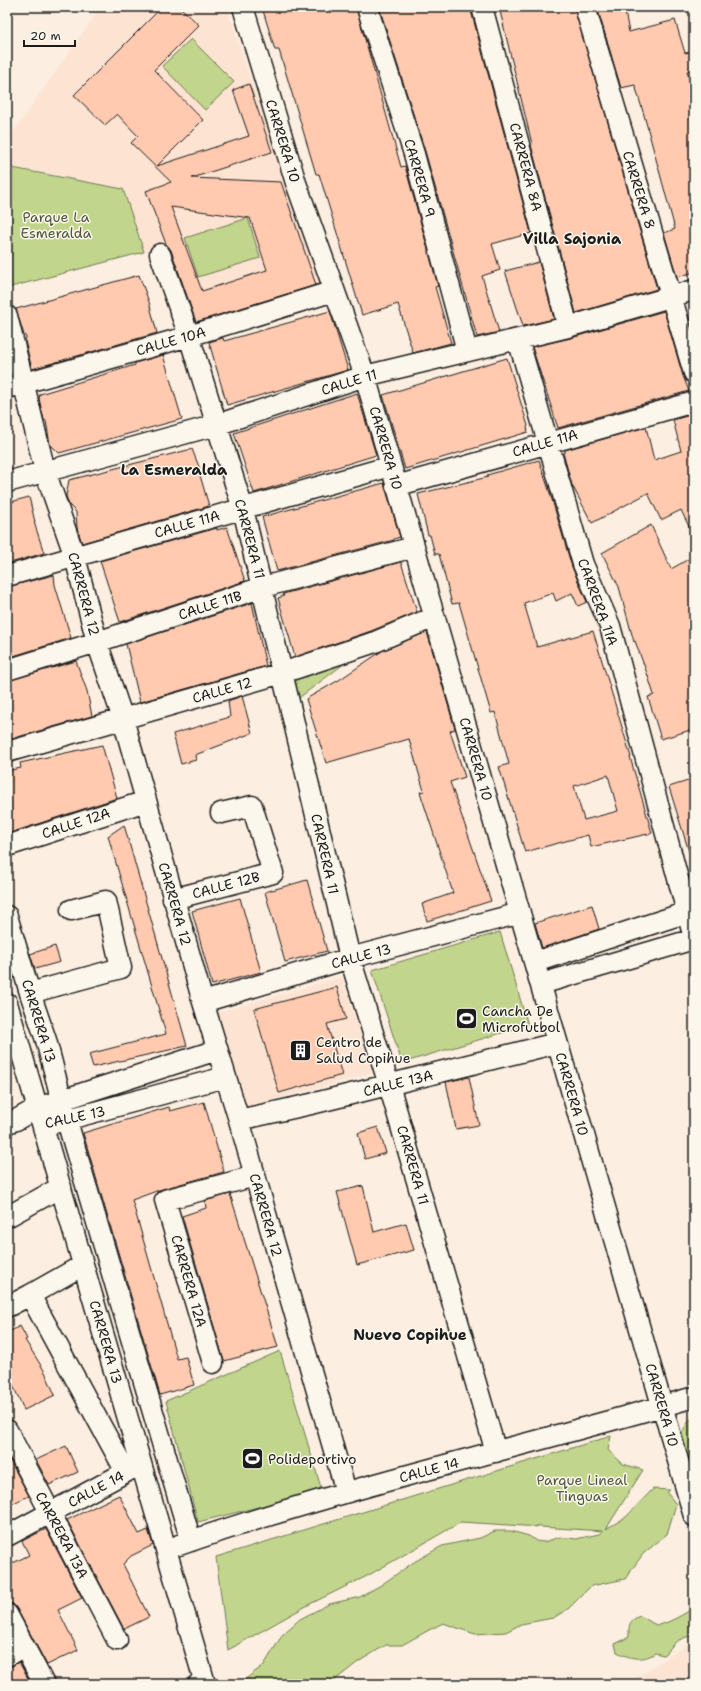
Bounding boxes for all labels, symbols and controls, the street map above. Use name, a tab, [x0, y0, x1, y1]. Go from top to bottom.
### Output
scale bar	[24, 22, 75, 48]
text: 20 m	[30, 28, 61, 44]
street label: CARRERA 10	[262, 97, 304, 185]
street label: CARRERA 8A	[506, 121, 546, 213]
street label: CARRERA 9	[400, 137, 440, 219]
street label: CARRERA 8	[619, 149, 659, 231]
park label: Parque La Esmeralda	[21, 208, 92, 242]
district label: Villa Sajonia	[523, 229, 622, 249]
street label: CALLE 10A	[134, 322, 208, 360]
street label: CALLE 11	[319, 365, 379, 399]
street label: CARRERA 10	[365, 404, 407, 492]
street label: CALLE 11A	[510, 425, 580, 461]
district label: La Esmeralda	[121, 460, 228, 480]
street label: CARRERA 11	[231, 497, 269, 581]
street label: CALLE 11A	[152, 506, 222, 542]
street label: CARRERA 12	[64, 550, 104, 638]
street label: CARRERA 11A	[574, 556, 622, 648]
street label: CALLE 11B	[176, 586, 244, 624]
street label: CALLE 12	[190, 673, 254, 707]
street label: CARRERA 10	[455, 715, 497, 803]
street label: CALLE 12A	[40, 803, 112, 843]
street label: CARRERA 11	[307, 812, 343, 896]
street label: CARRERA 12	[155, 860, 195, 948]
street label: CALLE 12B	[190, 867, 262, 903]
street label: CALLE 13	[329, 939, 393, 973]
street label: CARRERA 13	[18, 977, 60, 1065]
place label: Cancha De Microfutbol	[482, 1002, 561, 1036]
sports icon: Cancha De Microfutbol	[453, 1006, 479, 1032]
place label: Centro de Salud Copihue	[316, 1033, 411, 1067]
building icon: Centro de Salud Copihue	[287, 1037, 313, 1063]
street label: CARRERA 10	[551, 1050, 593, 1138]
street label: CALLE 13A	[361, 1066, 435, 1100]
street label: CALLE 13	[43, 1102, 107, 1132]
street label: CARRERA 11	[393, 1123, 433, 1207]
street label: CARRERA 12	[246, 1171, 286, 1259]
street label: CARRERA 12A	[167, 1233, 211, 1329]
street label: CARRERA 13	[86, 1298, 126, 1386]
district label: Nuevo Copihue	[353, 1325, 467, 1345]
street label: CARRERA 10	[641, 1361, 683, 1449]
sports icon: Polideportivo	[240, 1446, 266, 1472]
place label: Polideportivo	[268, 1450, 356, 1468]
street label: CALLE 14	[397, 1453, 461, 1487]
street label: CALLE 14	[65, 1467, 127, 1511]
park label: Parque Lineal Tinguas	[537, 1471, 628, 1505]
street label: CARRERA 13A	[32, 1488, 92, 1582]

